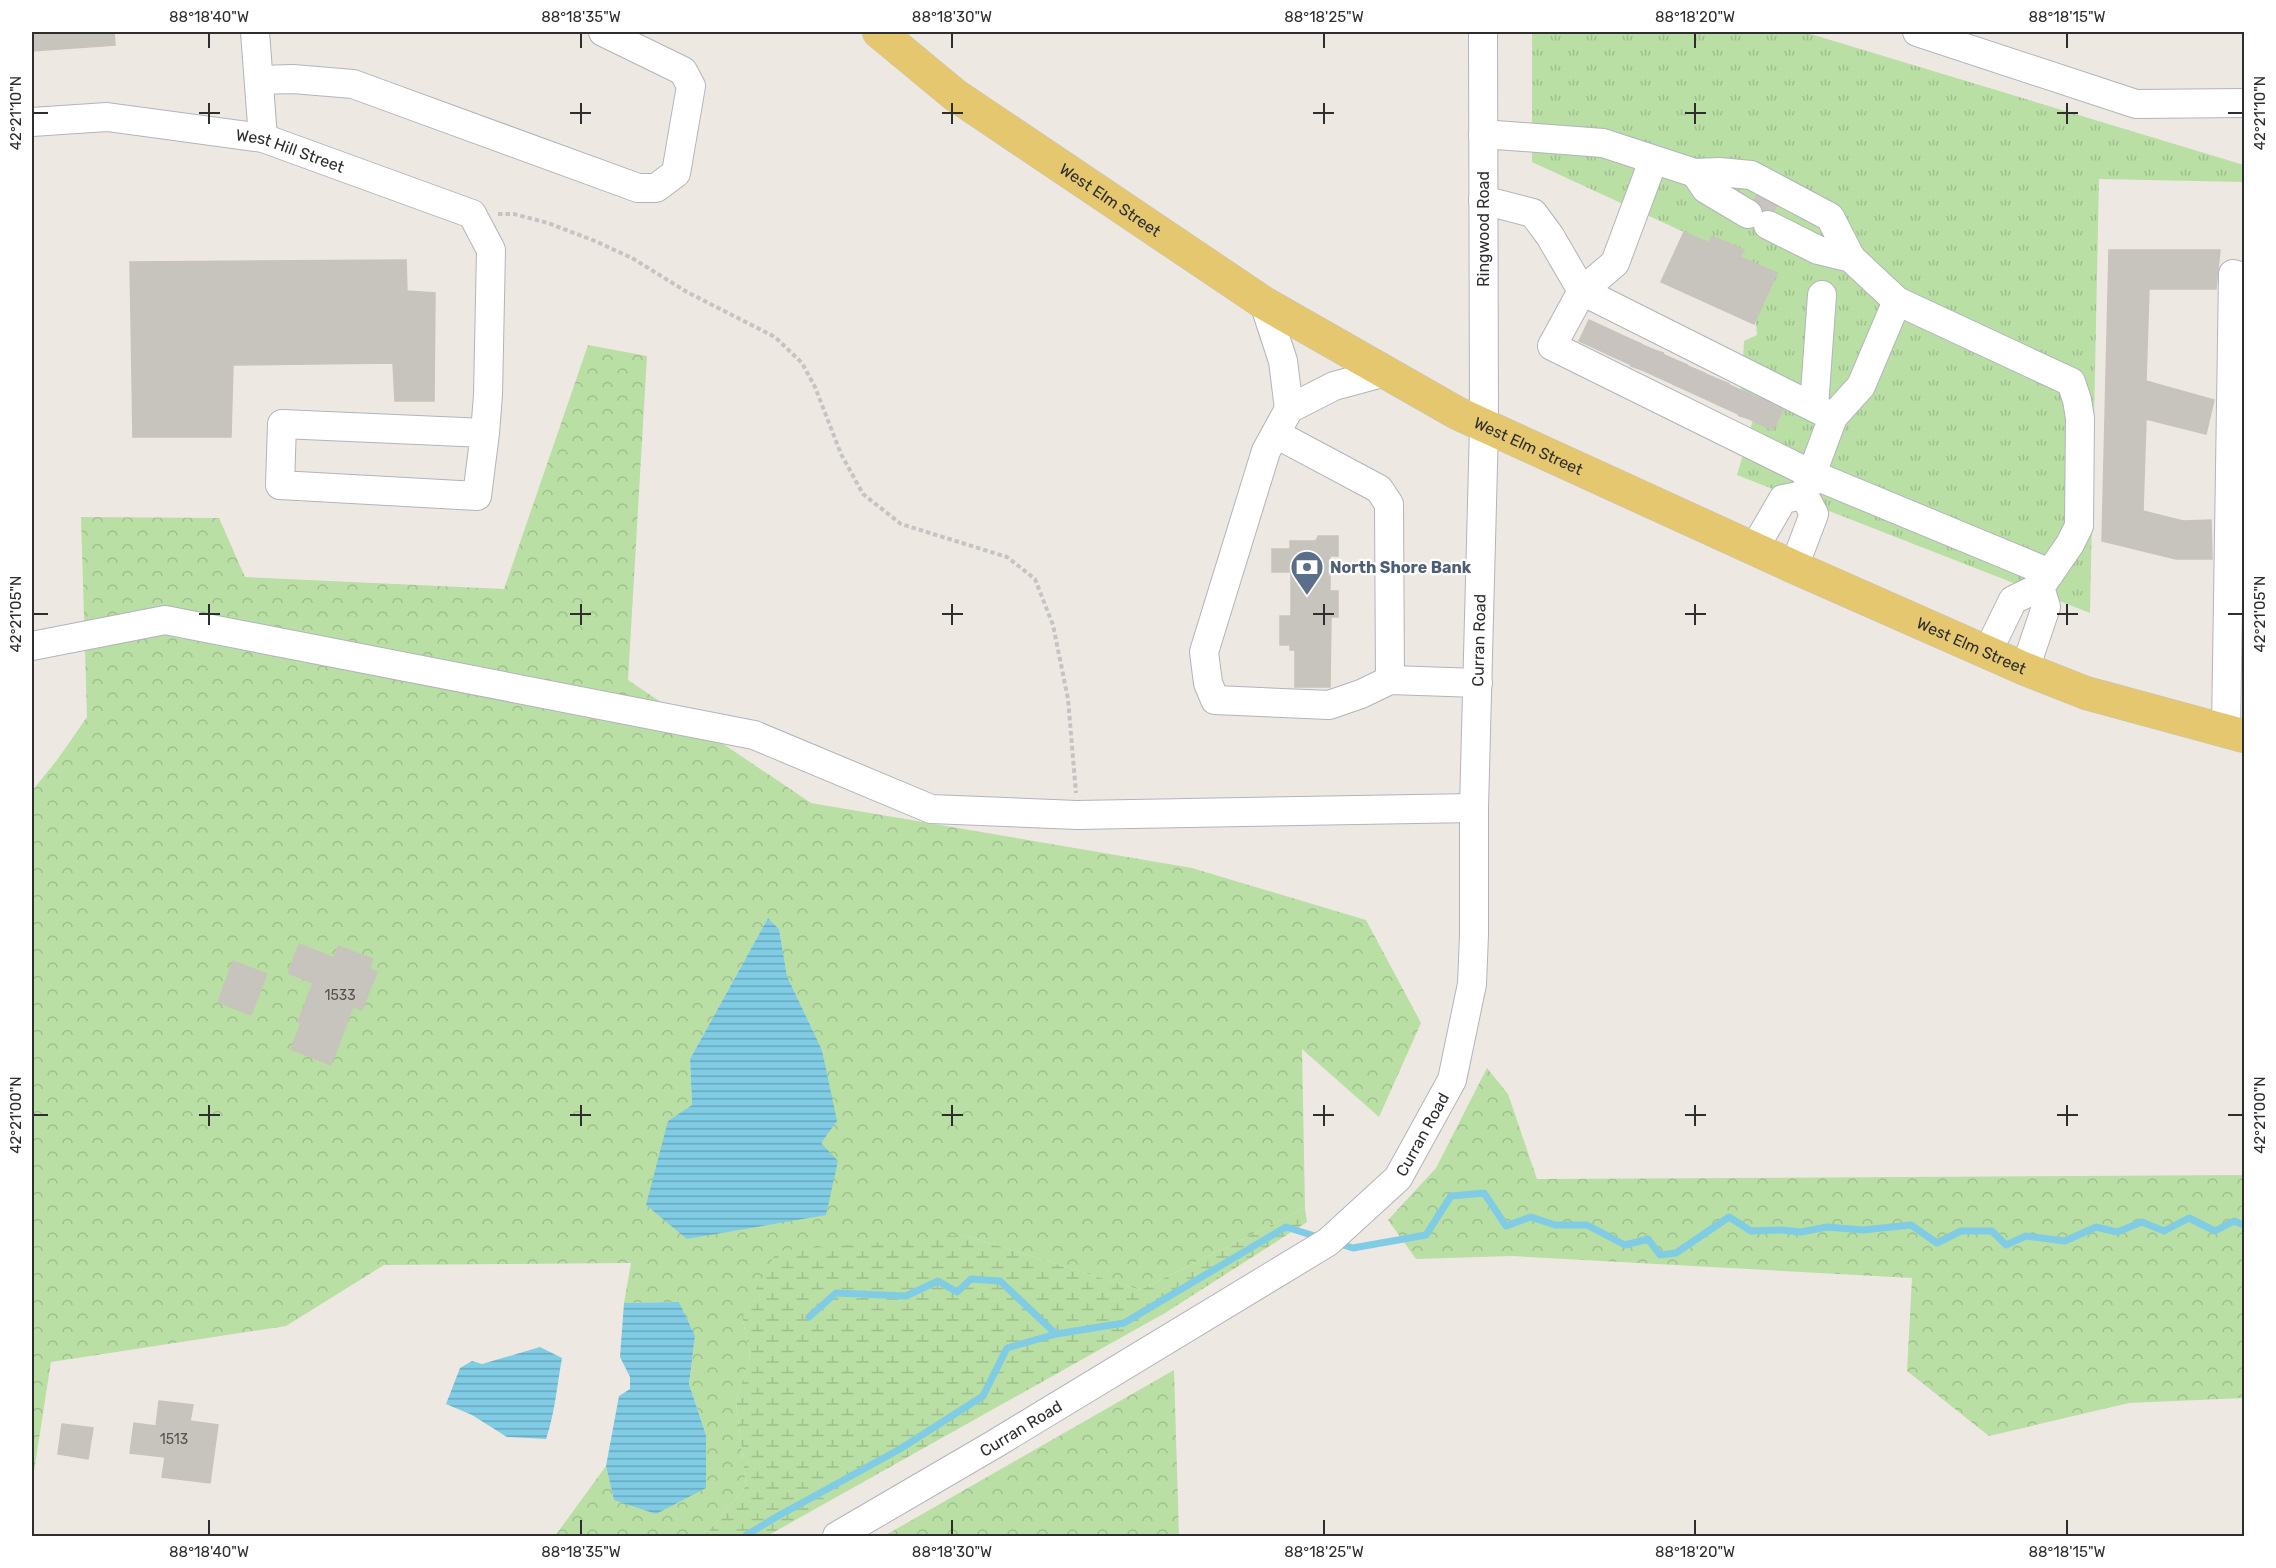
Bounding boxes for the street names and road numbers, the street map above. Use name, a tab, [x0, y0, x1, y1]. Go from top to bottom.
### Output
street label: West Hill Street	[235, 125, 347, 177]
street label: West Elm Street	[1056, 159, 1164, 241]
street label: Ringwood Road	[1474, 171, 1493, 287]
street label: West Elm Street	[1471, 413, 1586, 479]
street label: Curran Road	[1468, 594, 1490, 687]
street label: West Elm Street	[1914, 613, 2029, 678]
street label: Curran Road	[1392, 1089, 1453, 1180]
street label: Curran Road	[976, 1396, 1066, 1461]

